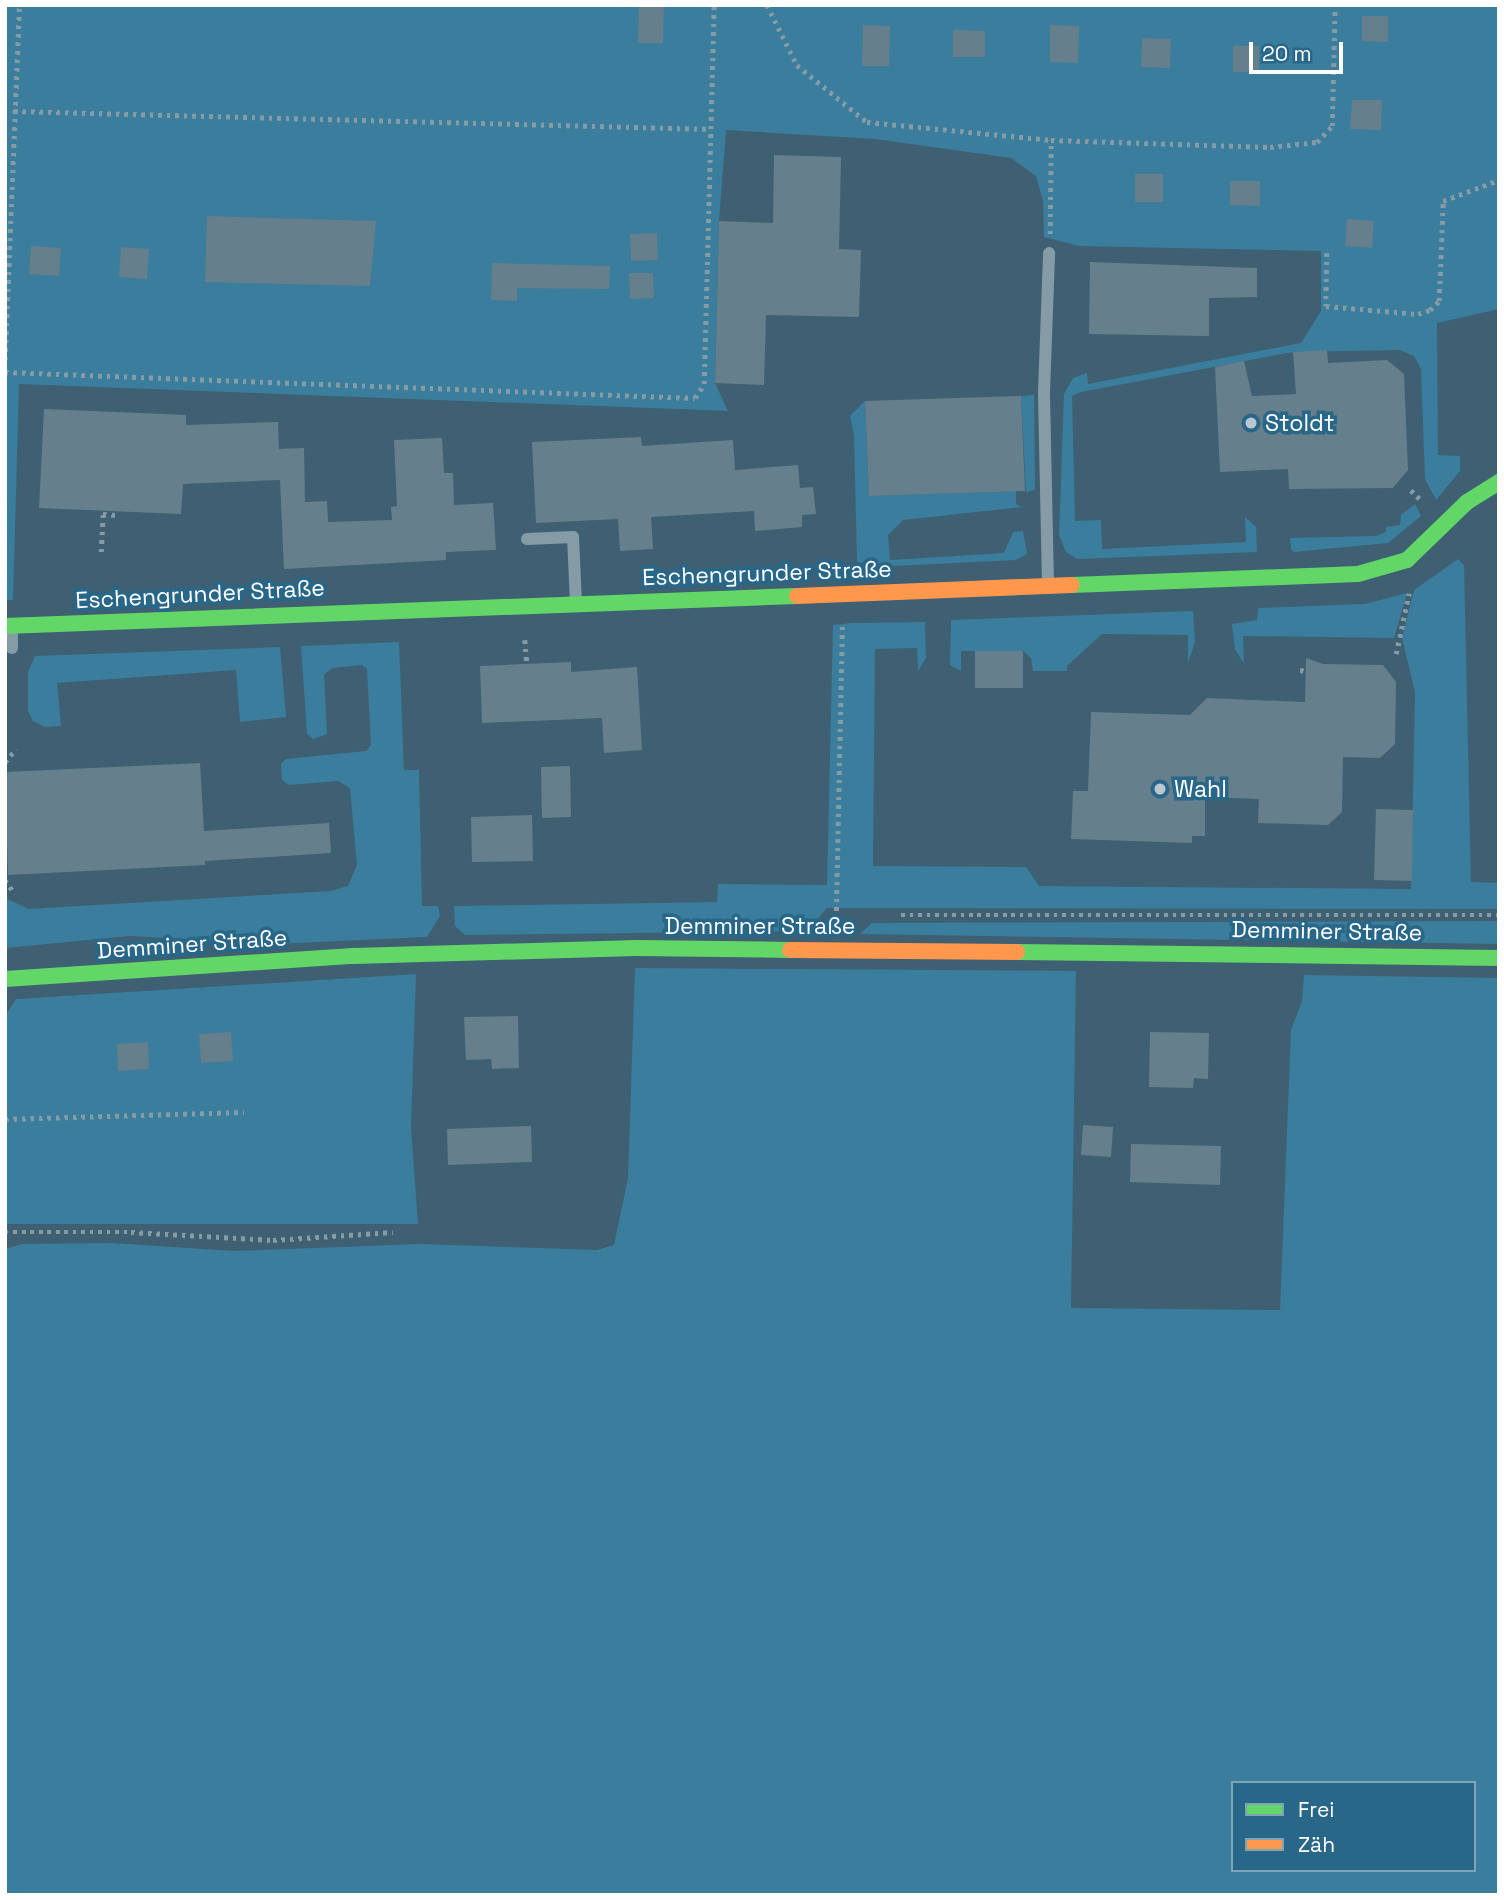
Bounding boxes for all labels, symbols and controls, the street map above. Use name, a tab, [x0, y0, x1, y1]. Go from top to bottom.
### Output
scale bar	[1252, 28, 1346, 72]
text: 20 m	[1262, 40, 1312, 67]
place label: Stoldt	[1265, 409, 1335, 437]
marker: Stoldt	[1243, 415, 1259, 431]
street label: Eschengrunder Straße	[642, 555, 892, 591]
street label: Eschengrunder Straße	[75, 574, 325, 614]
place label: Wahl	[1174, 775, 1227, 803]
marker: Wahl	[1152, 781, 1168, 797]
street label: Demminer Straße	[665, 912, 855, 940]
street label: Demminer Straße	[1231, 916, 1423, 946]
street label: Demminer Straße	[96, 924, 288, 964]
legend	[1231, 1781, 1476, 1872]
text: Frei	[1298, 1796, 1334, 1823]
text: Zäh	[1298, 1831, 1335, 1858]

